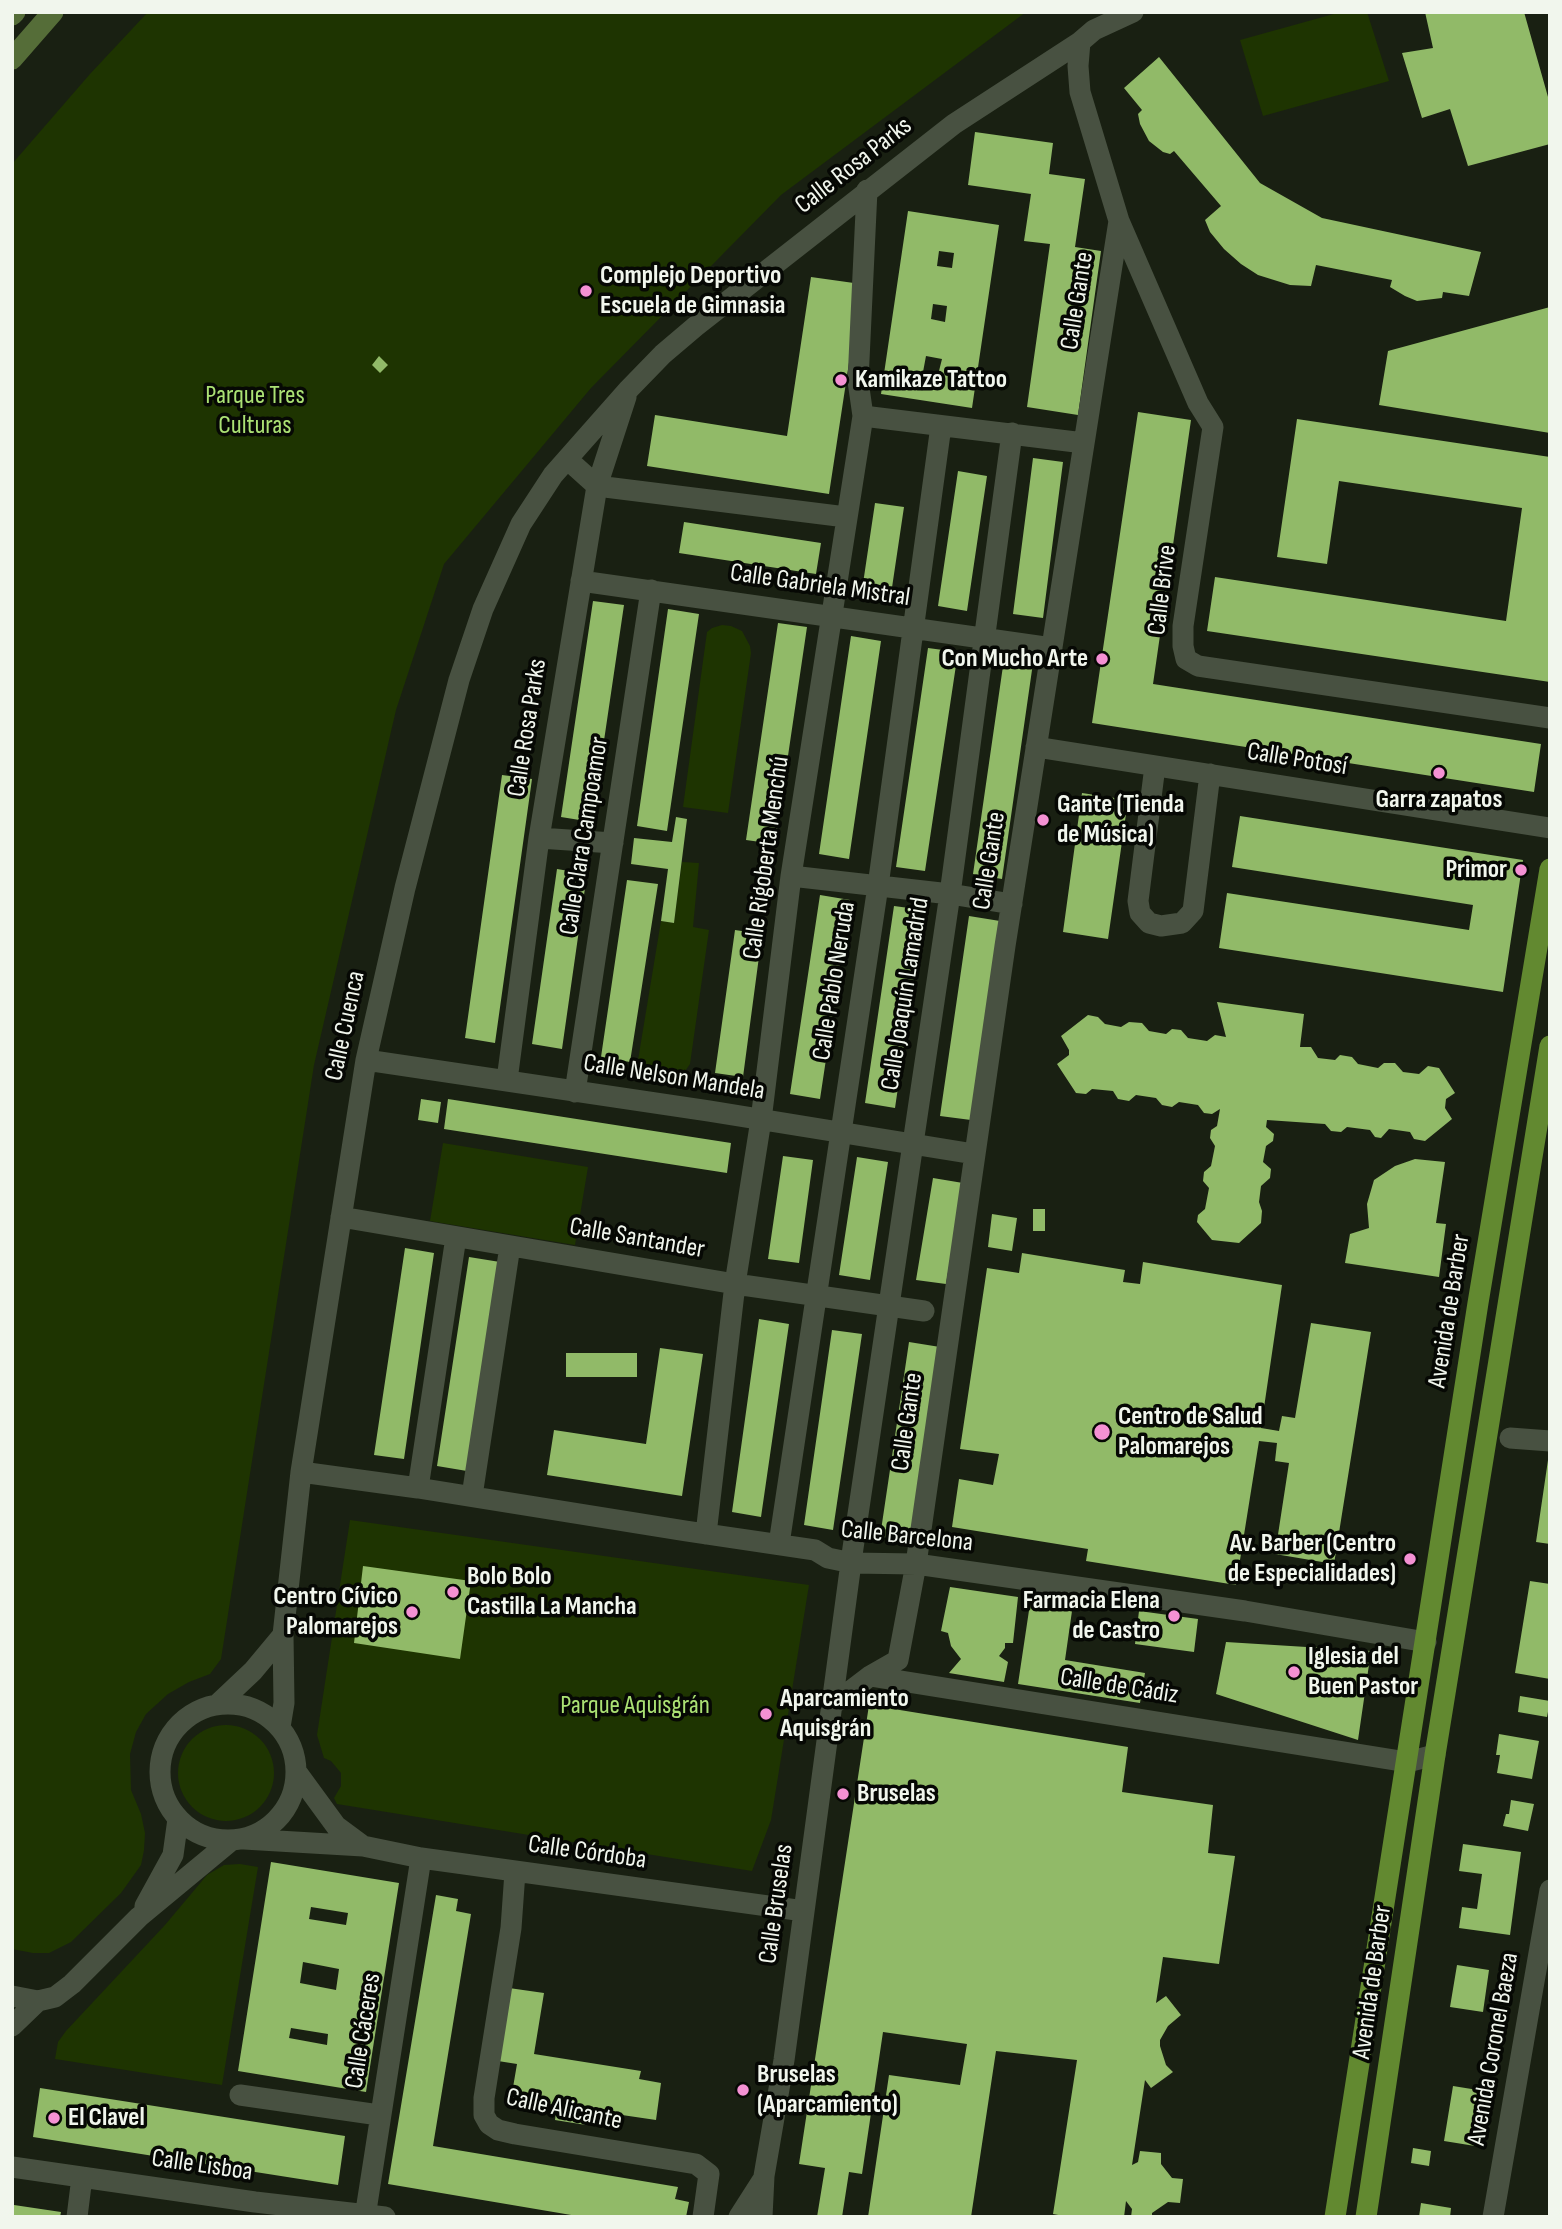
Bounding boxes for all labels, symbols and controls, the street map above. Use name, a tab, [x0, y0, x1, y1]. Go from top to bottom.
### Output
street label: Calle Rosa Parks	[790, 111, 918, 221]
street label: Calle Gante	[1055, 250, 1101, 352]
place label: Complejo Deportivo Escuela de Gimnasia	[600, 260, 785, 322]
marker: Complejo Deportivo Escuela de Gimnasia	[578, 283, 594, 299]
place label: Kamikaze Tattoo	[855, 364, 1007, 396]
marker: Kamikaze Tattoo	[833, 372, 849, 388]
park label: Parque Tres Culturas	[205, 380, 305, 442]
street label: Calle Brive	[1142, 543, 1184, 637]
street label: Calle Gabriela Mistral	[728, 558, 912, 614]
place label: Con Mucho Arte	[941, 643, 1088, 675]
marker: Con Mucho Arte	[1094, 651, 1110, 667]
street label: Calle Rosa Parks	[502, 657, 554, 799]
street label: Calle Clara Campoamor	[554, 735, 616, 937]
street label: Calle Potosí	[1245, 737, 1349, 783]
street label: Calle Rigoberta Menchú	[737, 754, 797, 962]
marker: Garra zapatos	[1431, 765, 1447, 781]
place label: Garra zapatos	[1376, 784, 1502, 816]
place label: Gante (Tienda de Música)	[1057, 789, 1184, 850]
street label: Calle Gante	[967, 810, 1013, 912]
marker: Gante (Tienda de Música)	[1035, 812, 1051, 828]
place label: Primor	[1445, 854, 1507, 886]
marker: Primor	[1513, 862, 1529, 878]
street label: Calle Joaquín Lamadrid	[875, 895, 937, 1093]
street label: Calle Pablo Neruda	[807, 899, 863, 1063]
street label: Calle Cuenca	[319, 968, 373, 1084]
street label: Calle Nelson Mandela	[581, 1048, 767, 1108]
street label: Calle Santander	[567, 1212, 707, 1266]
street label: Avenida de Barber	[1422, 1232, 1478, 1390]
street label: Calle Gante	[886, 1371, 930, 1473]
place label: Centro de Salud Palomarejos	[1118, 1401, 1263, 1462]
marker: Centro de Salud Palomarejos	[1092, 1422, 1112, 1442]
street label: Calle Barcelona	[839, 1515, 975, 1559]
place label: Av. Barber (Centro de Especialidades)	[1228, 1528, 1396, 1590]
marker: Av. Barber (Centro de Especialidades)	[1402, 1551, 1418, 1567]
place label: Bolo Bolo Castilla La Mancha	[467, 1561, 637, 1622]
place label: Centro Cívico Palomarejos	[273, 1581, 398, 1642]
marker: Bolo Bolo Castilla La Mancha	[445, 1584, 461, 1600]
place label: Farmacia Elena de Castro	[1023, 1585, 1160, 1646]
marker: Centro Cívico Palomarejos	[404, 1604, 420, 1620]
marker: Farmacia Elena de Castro	[1166, 1608, 1182, 1624]
place label: Iglesia del Buen Pastor	[1308, 1641, 1418, 1702]
street label: Calle de Cádiz	[1058, 1662, 1180, 1712]
marker: Iglesia del Buen Pastor	[1286, 1664, 1302, 1680]
place label: Aparcamiento Aquisgrán	[780, 1683, 909, 1744]
park label: Parque Aquisgrán	[560, 1690, 710, 1722]
marker: Aparcamiento Aquisgrán	[758, 1706, 774, 1722]
place label: Bruselas	[857, 1778, 936, 1810]
marker: Bruselas	[835, 1786, 851, 1802]
street label: Calle Córdoba	[526, 1829, 648, 1877]
street label: Calle Bruselas	[753, 1842, 801, 1966]
street label: Avenida de Barber	[1347, 1903, 1399, 2061]
street label: Avenida Coronel Baeza	[1462, 1950, 1526, 2148]
street label: Calle Cáceres	[340, 1971, 388, 2091]
place label: Bruselas (Aparcamiento)	[757, 2059, 898, 2120]
marker: Bruselas (Aparcamiento)	[735, 2082, 751, 2098]
street label: Calle Alicante	[503, 2083, 625, 2137]
place label: El Clavel	[68, 2102, 145, 2134]
marker: El Clavel	[46, 2110, 62, 2126]
street label: Calle Lisboa	[149, 2143, 255, 2189]

